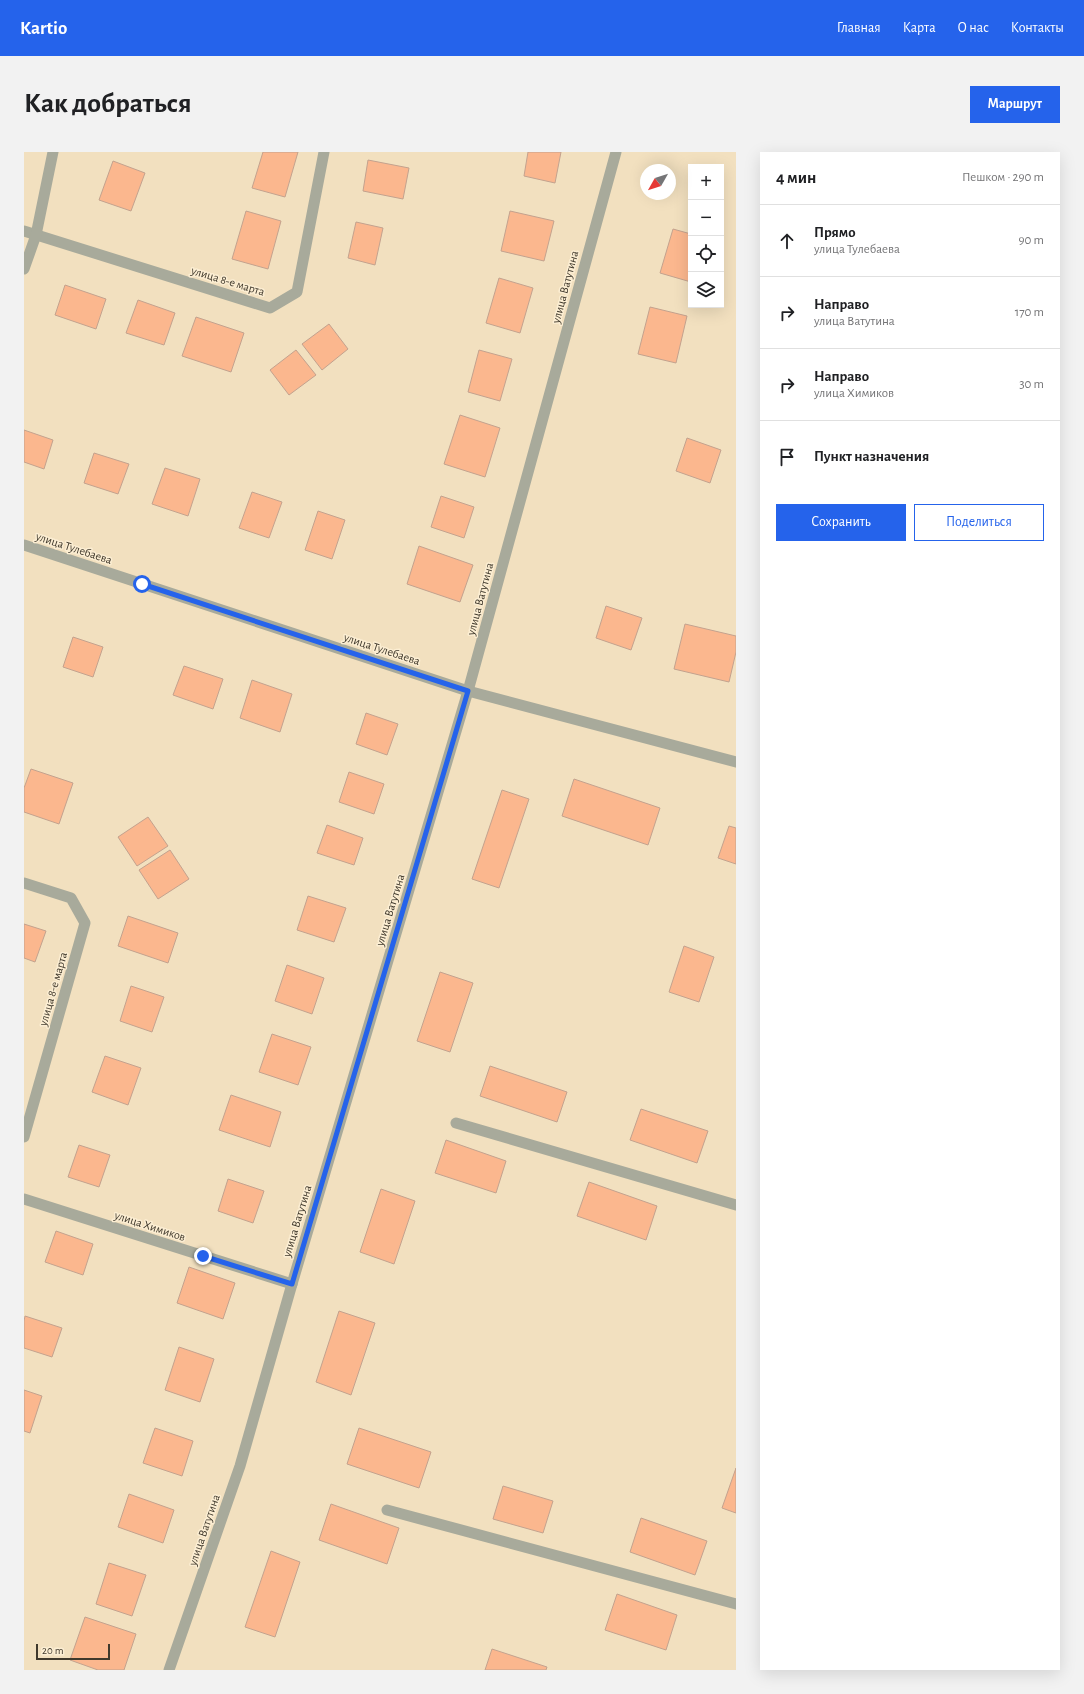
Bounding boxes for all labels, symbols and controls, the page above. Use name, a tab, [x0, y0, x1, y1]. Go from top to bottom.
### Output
text: Kartio	[20, 19, 67, 38]
text: Главная	[837, 21, 881, 35]
text: Карта	[903, 21, 936, 35]
text: О нас	[958, 21, 989, 35]
text: Контакты	[1011, 21, 1064, 35]
button: Маршрут	[970, 86, 1060, 123]
text: Как добраться	[24, 90, 192, 118]
north arrow	[640, 164, 676, 200]
map controls	[688, 164, 724, 308]
button: +	[688, 164, 724, 200]
text: 4 мин	[776, 169, 816, 186]
text: Пешком · 290 m	[962, 171, 1044, 184]
button: −	[688, 200, 724, 236]
text: Прямо	[814, 225, 856, 240]
icon: ahead	[776, 230, 798, 252]
text: 90 m	[1018, 234, 1044, 247]
button: locate	[688, 236, 724, 272]
text: улица Тулебаева	[814, 243, 900, 256]
street label: улица Ватутина	[549, 249, 582, 326]
street label: улица 8-е марта	[189, 264, 267, 299]
button: layers	[688, 272, 724, 308]
text: Направо	[814, 297, 869, 312]
icon: right	[776, 302, 798, 324]
text: 170 m	[1015, 306, 1044, 319]
text: улица Ватутина	[814, 315, 895, 328]
text: Направо	[814, 369, 869, 384]
icon: right	[776, 374, 798, 396]
text: 30 m	[1019, 378, 1044, 391]
text: улица Химиков	[814, 387, 894, 400]
icon: arrive	[776, 446, 798, 468]
text: Пункт назначения	[814, 449, 929, 464]
button: Сохранить	[776, 504, 906, 541]
button: Поделиться	[914, 504, 1044, 541]
street label: улица Тулебаева	[33, 530, 114, 567]
street label: улица Ватутина	[464, 561, 497, 638]
route start	[133, 575, 151, 593]
street label: улица Тулебаева	[341, 631, 422, 668]
street label: улица Ватутина	[373, 872, 408, 949]
street label: улица 8-е марта	[36, 950, 70, 1028]
street label: улица Ватутина	[280, 1183, 315, 1260]
street label: улица Химиков	[112, 1209, 187, 1244]
route end	[194, 1247, 212, 1265]
street label: улица Ватутина	[186, 1492, 223, 1568]
scale bar	[36, 1642, 110, 1661]
text: 20 m	[42, 1645, 63, 1656]

